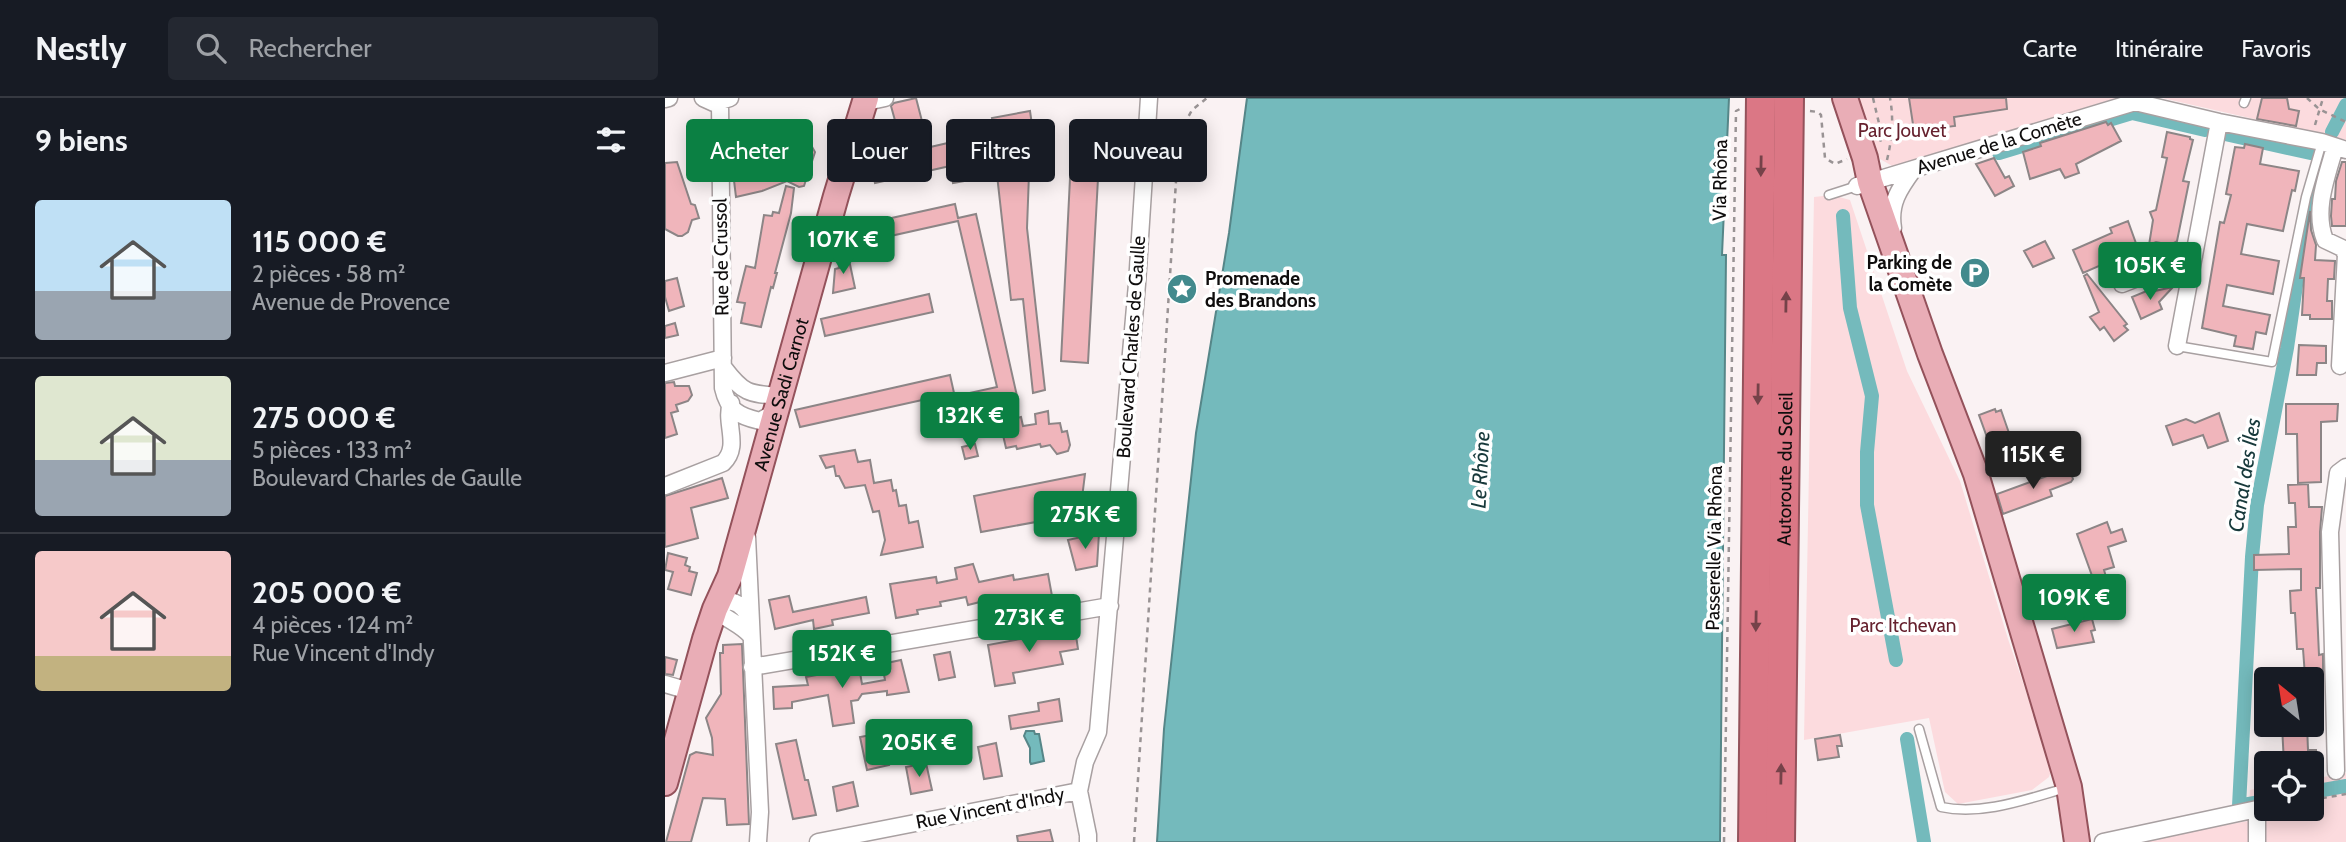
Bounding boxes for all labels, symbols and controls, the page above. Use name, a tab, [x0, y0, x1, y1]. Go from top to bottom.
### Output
search box	[168, 17, 658, 80]
text: Nestly	[35, 28, 126, 68]
icon: search	[192, 29, 230, 67]
text: Rechercher	[248, 32, 371, 64]
text: Carte	[2023, 34, 2077, 63]
text: Itinéraire	[2115, 34, 2203, 63]
text: Favoris	[2241, 34, 2311, 63]
street label: Avenue de la Comète	[1914, 107, 2085, 179]
chip: Acheter	[686, 119, 813, 182]
chip: Louer	[827, 119, 932, 182]
chip: Filtres	[946, 119, 1055, 182]
chip: Nouveau	[1069, 119, 1207, 182]
park label: Parc Jouvet	[1858, 119, 1947, 142]
icon: filters	[592, 121, 630, 159]
text: 9 biens	[35, 122, 128, 159]
street label: Via Rhôna	[1708, 139, 1732, 221]
one-way arrow	[1755, 155, 1767, 177]
street label: Rue de Crussol	[708, 197, 734, 316]
pin: 107K €	[786, 216, 900, 276]
text: 115 000 €	[252, 223, 387, 260]
text: 107K €	[808, 225, 878, 253]
icon: home	[91, 228, 175, 312]
street label: Boulevard Charles de Gaulle	[1112, 235, 1150, 459]
pin: 105K €	[2093, 242, 2207, 302]
place label: Parking de la Comète	[1866, 251, 1952, 296]
text: 105K €	[2114, 251, 2186, 279]
parking icon: Parking de la Comète	[1958, 256, 1992, 290]
text: 2 pièces · 58 m²	[252, 260, 405, 288]
place label: Promenade des Brandons	[1205, 267, 1316, 312]
place icon: Promenade des Brandons	[1165, 272, 1199, 306]
text: Avenue de Provence	[252, 288, 450, 316]
one-way arrow	[1781, 291, 1792, 313]
street label: Avenue Sadi Carnot	[748, 315, 813, 473]
one-way arrow	[1752, 383, 1764, 405]
street label: Autoroute du Soleil	[1772, 391, 1797, 546]
pin: 132K €	[913, 392, 1027, 452]
text: 275 000 €	[252, 399, 396, 436]
text: 132K €	[936, 401, 1004, 429]
icon: home	[91, 404, 175, 488]
water label: Canal des Îles	[2222, 416, 2265, 534]
water label: Le Rhône	[1466, 431, 1495, 509]
pin: 115K €	[1976, 432, 2090, 491]
text: 5 pièces · 133 m²	[252, 436, 412, 464]
text: 115K €	[2001, 440, 2065, 468]
text: Boulevard Charles de Gaulle	[252, 464, 522, 492]
street label: Passerelle Via Rhôna	[1701, 465, 1727, 631]
pin: 275K €	[1028, 491, 1142, 551]
text: 275K €	[1050, 500, 1120, 528]
text: 205 000 €	[252, 574, 401, 611]
pin: 109K €	[2017, 574, 2131, 634]
icon: home	[91, 579, 175, 663]
text: 109K €	[2038, 583, 2110, 611]
pin: 273K €	[972, 594, 1086, 654]
text: 273K €	[994, 603, 1064, 631]
one-way arrow	[1750, 610, 1762, 632]
text: 4 pièces · 124 m²	[252, 611, 413, 639]
park label: Parc Itchevan	[1850, 614, 1956, 637]
pin: 152K €	[785, 630, 899, 690]
text: Rue Vincent d'Indy	[252, 639, 435, 667]
text: 152K €	[808, 639, 876, 667]
north arrow	[2254, 667, 2324, 737]
map controls	[2254, 667, 2324, 821]
pin: 205K €	[862, 720, 976, 779]
text: 205K €	[881, 728, 957, 756]
button: locate	[2254, 751, 2324, 821]
one-way arrow	[1775, 763, 1787, 785]
street label: Rue Vincent d'Indy	[914, 782, 1067, 834]

